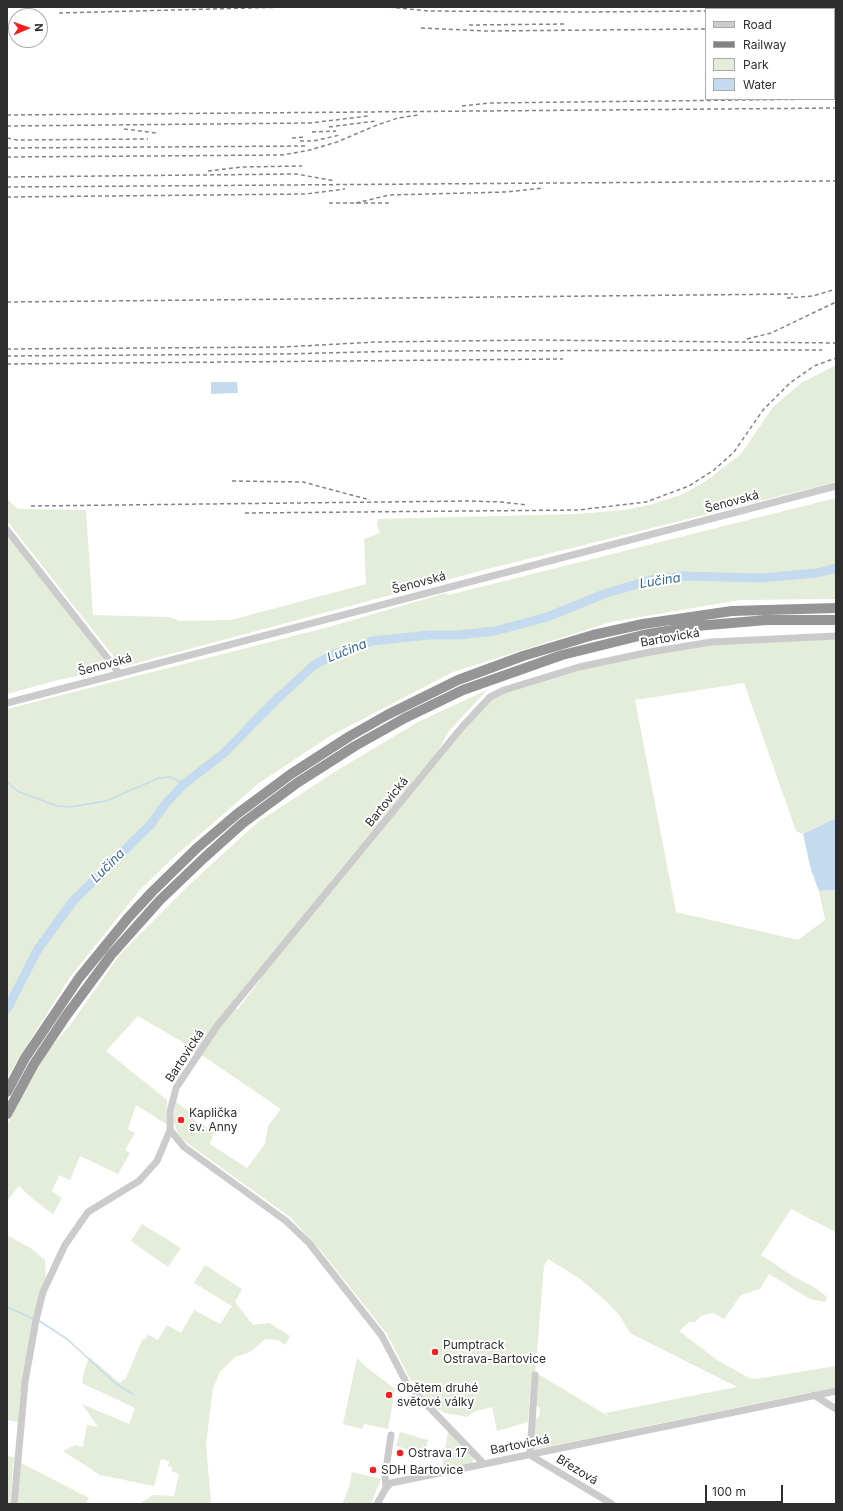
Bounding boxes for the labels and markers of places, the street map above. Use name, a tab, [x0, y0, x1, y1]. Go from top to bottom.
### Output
place label: Kaplička sv. Anny	[189, 1106, 237, 1134]
marker: Kaplička sv. Anny	[176, 1115, 186, 1125]
place label: Pumptrack Ostrava-Bartovice	[443, 1338, 546, 1366]
marker: Pumptrack Ostrava-Bartovice	[430, 1347, 440, 1357]
place label: Obětem druhé světové války	[397, 1381, 478, 1409]
marker: Obětem druhé světové války	[384, 1390, 394, 1400]
place label: Ostrava 17	[408, 1446, 467, 1460]
marker: Ostrava 17	[395, 1448, 405, 1458]
place label: SDH Bartovice	[381, 1463, 463, 1477]
marker: SDH Bartovice	[368, 1465, 378, 1475]

